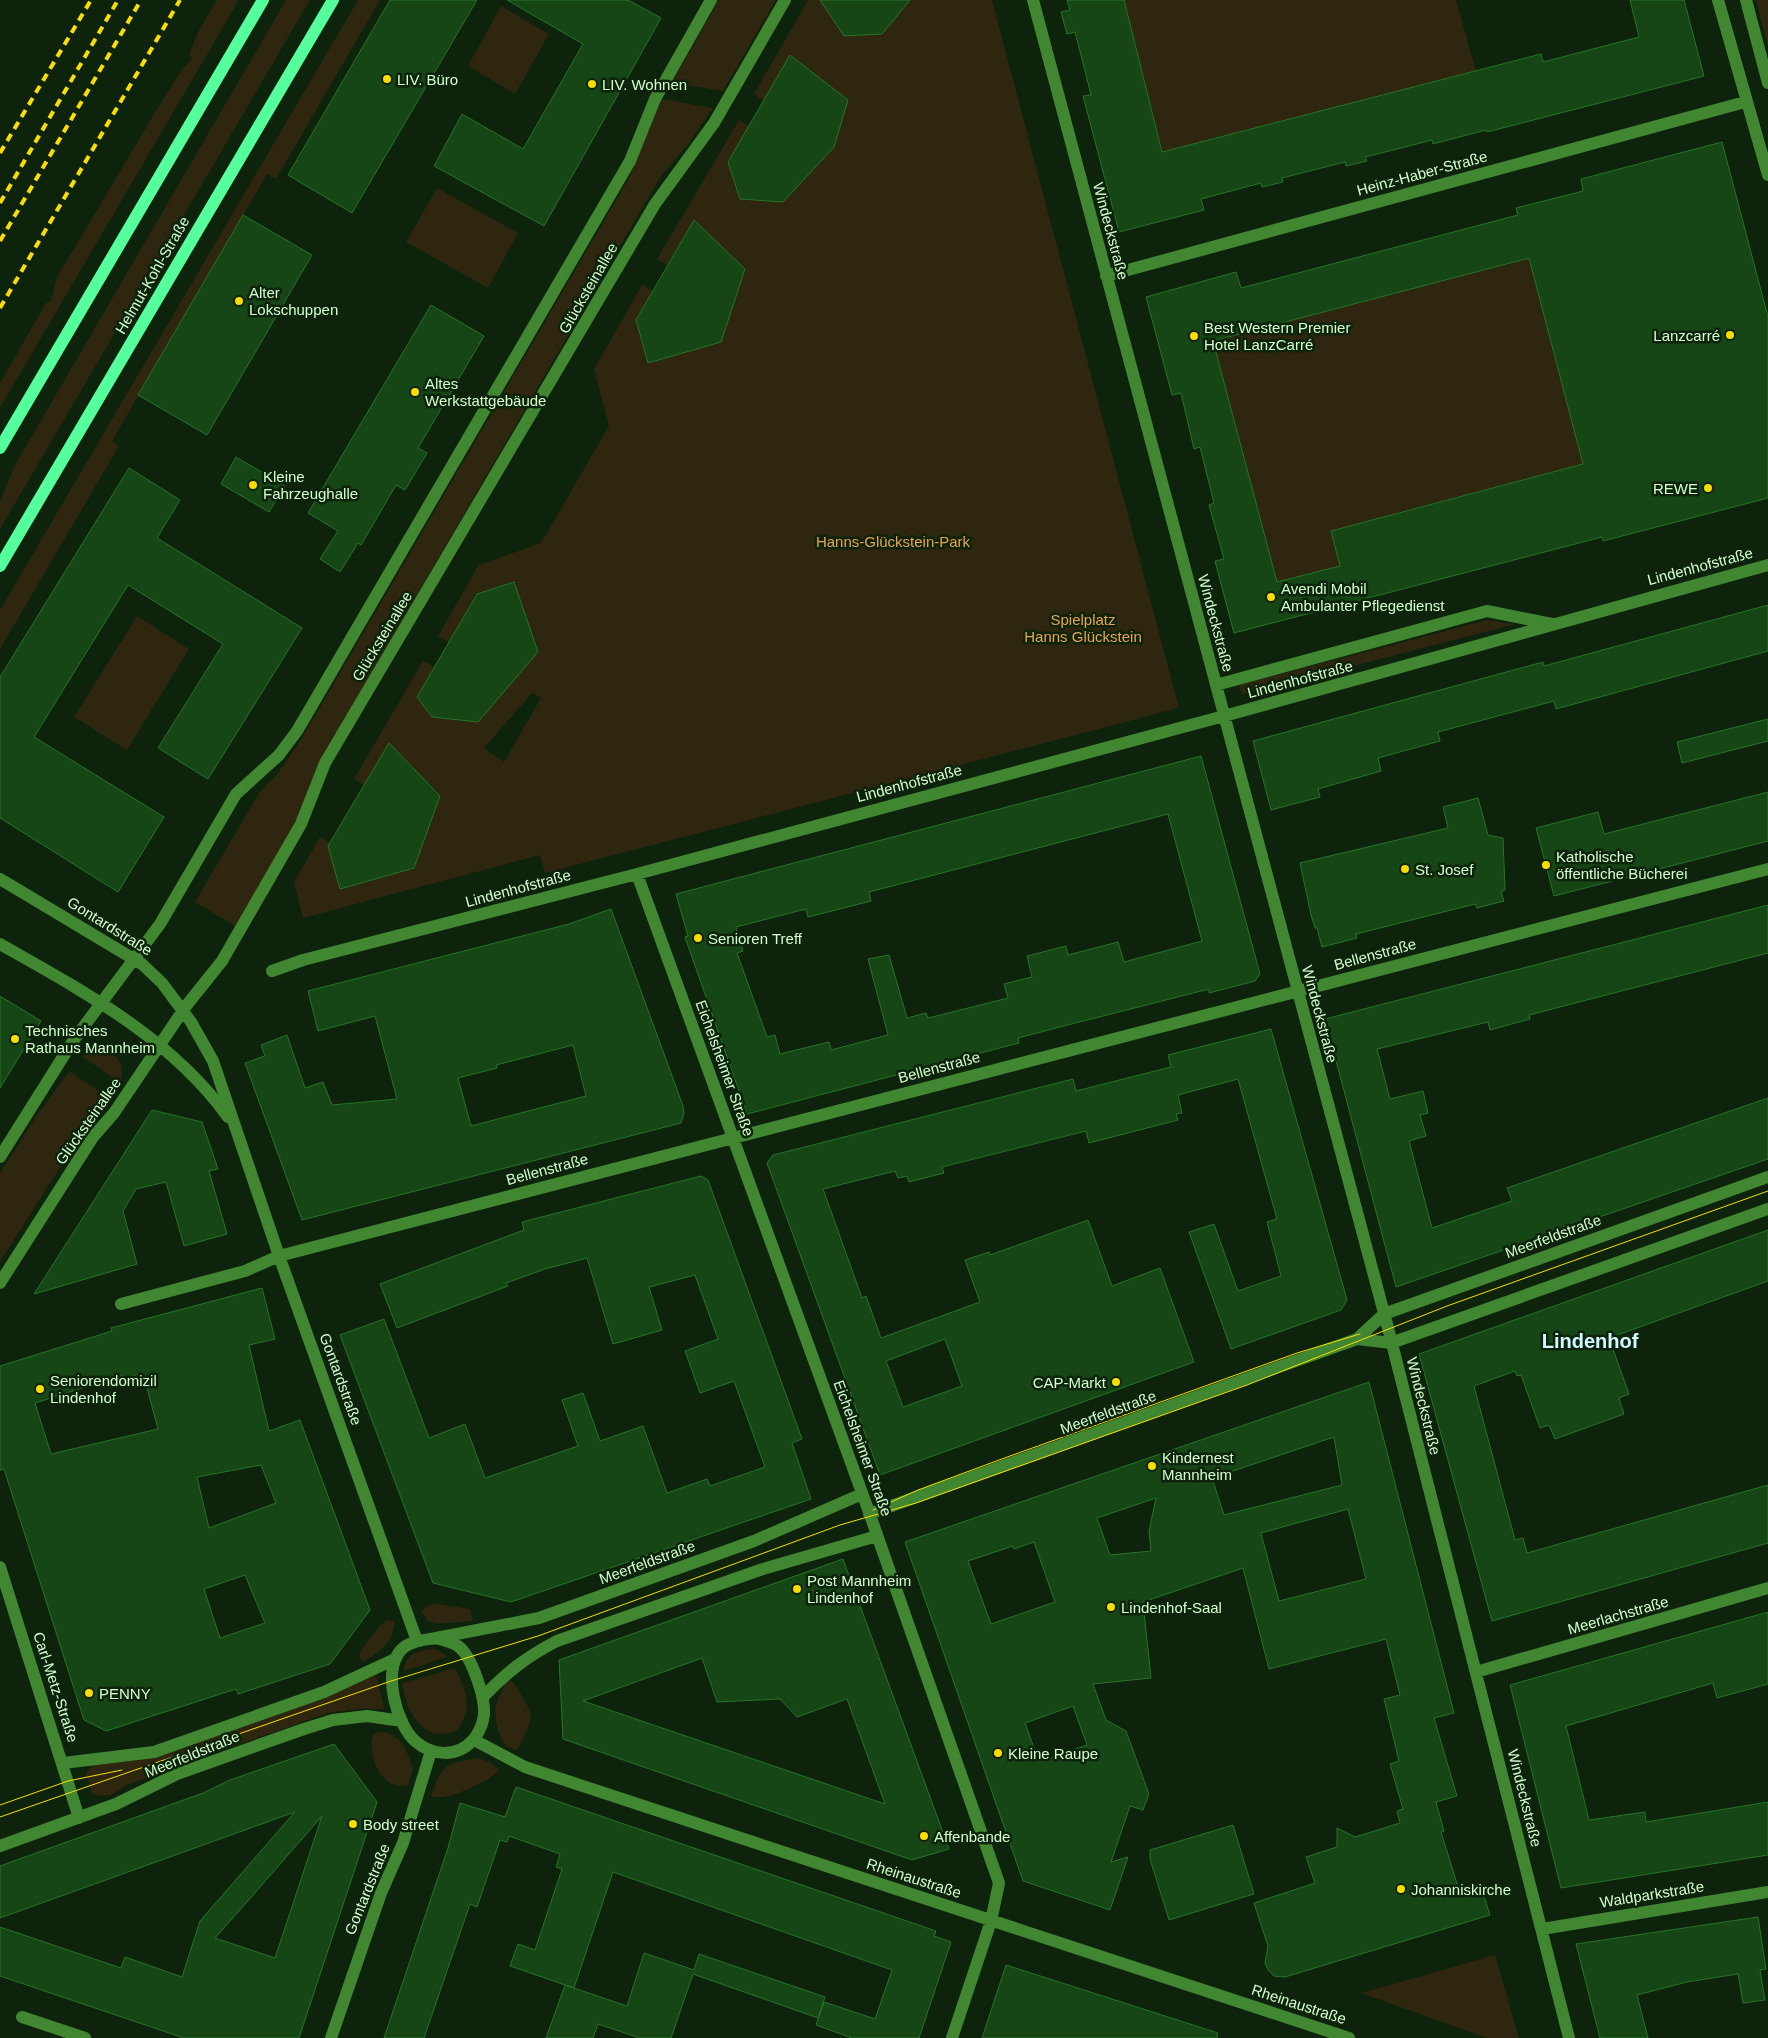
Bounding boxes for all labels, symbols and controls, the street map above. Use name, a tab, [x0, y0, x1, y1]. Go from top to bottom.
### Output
place label: LIV. Büro	[397, 71, 458, 88]
marker: LIV. Büro	[381, 73, 393, 85]
place label: LIV. Wohnen	[602, 76, 687, 93]
marker: LIV. Wohnen	[586, 78, 598, 90]
street label: Heinz-Haber-Straße	[1355, 147, 1489, 199]
street label: Windeckstraße	[1090, 180, 1132, 282]
street label: Helmut-Kohl-Straße	[112, 213, 192, 337]
street label: Glücksteinallee	[555, 240, 621, 336]
place label: Alter Lokschuppen	[249, 284, 338, 318]
marker: Alter Lokschuppen	[233, 295, 245, 307]
place label: Best Western Premier Hotel LanzCarré	[1204, 319, 1350, 353]
place label: Lanzcarré	[1653, 327, 1720, 344]
marker: Lanzcarré	[1724, 329, 1736, 341]
marker: Best Western Premier Hotel LanzCarré	[1188, 330, 1200, 342]
place label: Altes Werkstattgebäude	[425, 375, 546, 409]
marker: Altes Werkstattgebäude	[409, 386, 421, 398]
place label: Kleine Fahrzeughalle	[263, 468, 358, 502]
marker: Kleine Fahrzeughalle	[247, 479, 259, 491]
place label: REWE	[1653, 480, 1698, 497]
marker: REWE	[1702, 482, 1714, 494]
park label: Hanns-Glückstein-Park	[816, 533, 971, 550]
street label: Lindenhofstraße	[1645, 544, 1755, 588]
street label: Windeckstraße	[1195, 572, 1237, 674]
place label: Avendi Mobil Ambulanter Pflegedienst	[1281, 580, 1445, 614]
street label: Glücksteinallee	[349, 588, 415, 684]
marker: Avendi Mobil Ambulanter Pflegedienst	[1265, 591, 1277, 603]
park label: Spielplatz Hanns Glückstein	[1024, 611, 1142, 645]
street label: Lindenhofstraße	[1245, 657, 1355, 701]
street label: Lindenhofstraße	[854, 761, 964, 805]
place label: Katholische öffentliche Bücherei	[1556, 848, 1687, 882]
marker: Katholische öffentliche Bücherei	[1540, 859, 1552, 871]
place label: St. Josef	[1415, 861, 1474, 878]
marker: St. Josef	[1399, 863, 1411, 875]
street label: Lindenhofstraße	[463, 866, 573, 910]
street label: Gontardstraße	[64, 893, 156, 959]
place label: Senioren Treff	[708, 930, 803, 947]
marker: Senioren Treff	[692, 932, 704, 944]
street label: Bellenstraße	[1332, 935, 1418, 973]
street label: Windeckstraße	[1299, 963, 1341, 1065]
street label: Eichelsheimer Straße	[692, 998, 758, 1138]
place label: Technisches Rathaus Mannheim	[25, 1022, 155, 1056]
marker: Technisches Rathaus Mannheim	[9, 1033, 21, 1045]
street label: Bellenstraße	[896, 1048, 982, 1086]
street label: Glücksteinallee	[52, 1074, 124, 1168]
street label: Bellenstraße	[504, 1150, 590, 1188]
street label: Meerfeldstraße	[1503, 1211, 1603, 1261]
district label: Lindenhof	[1542, 1330, 1639, 1352]
street label: Gontardstraße	[316, 1331, 366, 1427]
street label: Windeckstraße	[1404, 1355, 1444, 1457]
place label: Seniorendomizil Lindenhof	[50, 1372, 157, 1406]
place label: CAP-Markt	[1033, 1374, 1107, 1391]
marker: CAP-Markt	[1110, 1376, 1122, 1388]
street label: Eichelsheimer Straße	[830, 1378, 896, 1518]
marker: Seniorendomizil Lindenhof	[34, 1383, 46, 1395]
street label: Meerfeldstraße	[1058, 1387, 1158, 1437]
place label: Kindernest Mannheim	[1162, 1449, 1235, 1483]
marker: Kindernest Mannheim	[1146, 1460, 1158, 1472]
street label: Meerfeldstraße	[597, 1537, 697, 1587]
place label: Post Mannheim Lindenhof	[807, 1572, 911, 1606]
marker: Post Mannheim Lindenhof	[791, 1583, 803, 1595]
street label: Meerlachstraße	[1566, 1592, 1670, 1638]
place label: Lindenhof-Saal	[1121, 1599, 1222, 1616]
marker: Lindenhof-Saal	[1105, 1601, 1117, 1613]
street label: Carl-Metz-Straße	[30, 1630, 82, 1744]
place label: PENNY	[99, 1685, 151, 1702]
marker: PENNY	[83, 1687, 95, 1699]
street label: Meerfeldstraße	[142, 1727, 242, 1781]
place label: Kleine Raupe	[1008, 1745, 1098, 1762]
marker: Kleine Raupe	[992, 1747, 1004, 1759]
street label: Windeckstraße	[1505, 1747, 1545, 1849]
place label: Body street	[363, 1816, 440, 1833]
marker: Body street	[347, 1818, 359, 1830]
place label: Affenbande	[934, 1828, 1010, 1845]
marker: Affenbande	[918, 1830, 930, 1842]
street label: Gontardstraße	[341, 1841, 393, 1937]
street label: Rheinaustraße	[865, 1855, 963, 1901]
street label: Waldparkstraße	[1599, 1877, 1705, 1911]
place label: Johanniskirche	[1411, 1881, 1511, 1898]
marker: Johanniskirche	[1395, 1883, 1407, 1895]
street label: Rheinaustraße	[1250, 1981, 1348, 2027]

